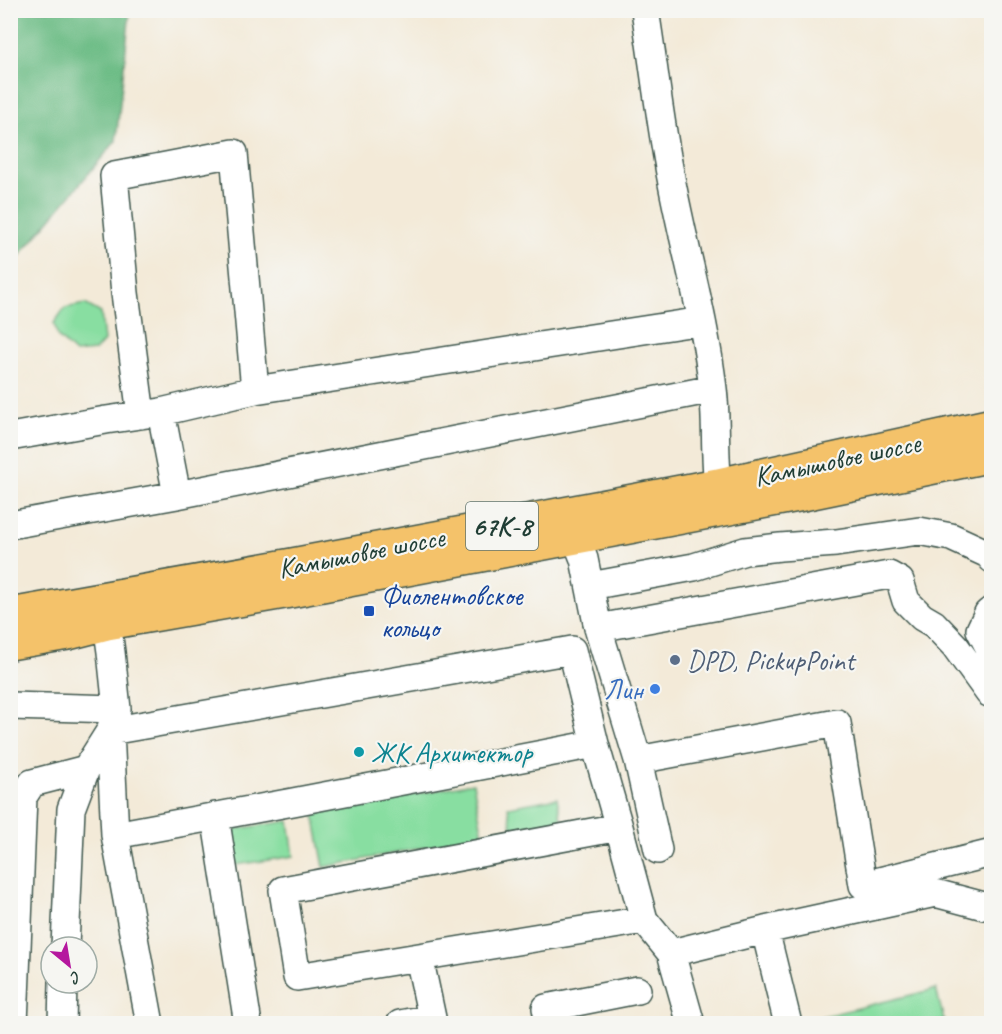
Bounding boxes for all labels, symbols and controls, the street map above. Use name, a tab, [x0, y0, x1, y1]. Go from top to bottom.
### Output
street label: Камышовое шоссе	[751, 424, 925, 494]
road number: 67К-8	[466, 502, 538, 550]
street label: Камышовое шоссе	[275, 519, 449, 586]
place label: Фиолентовское кольцо	[381, 578, 524, 645]
marker: Фиолентовское кольцо	[362, 604, 376, 618]
place label: DPD, PickupPoint	[687, 643, 857, 678]
marker: DPD, PickupPoint	[668, 653, 682, 667]
place label: Лин	[604, 672, 644, 707]
marker: Лин	[648, 682, 662, 696]
place label: ЖК Архитектор	[371, 735, 534, 770]
marker: ЖК Архитектор	[352, 745, 366, 759]
north arrow	[39, 935, 99, 995]
text: С	[66, 966, 84, 989]

